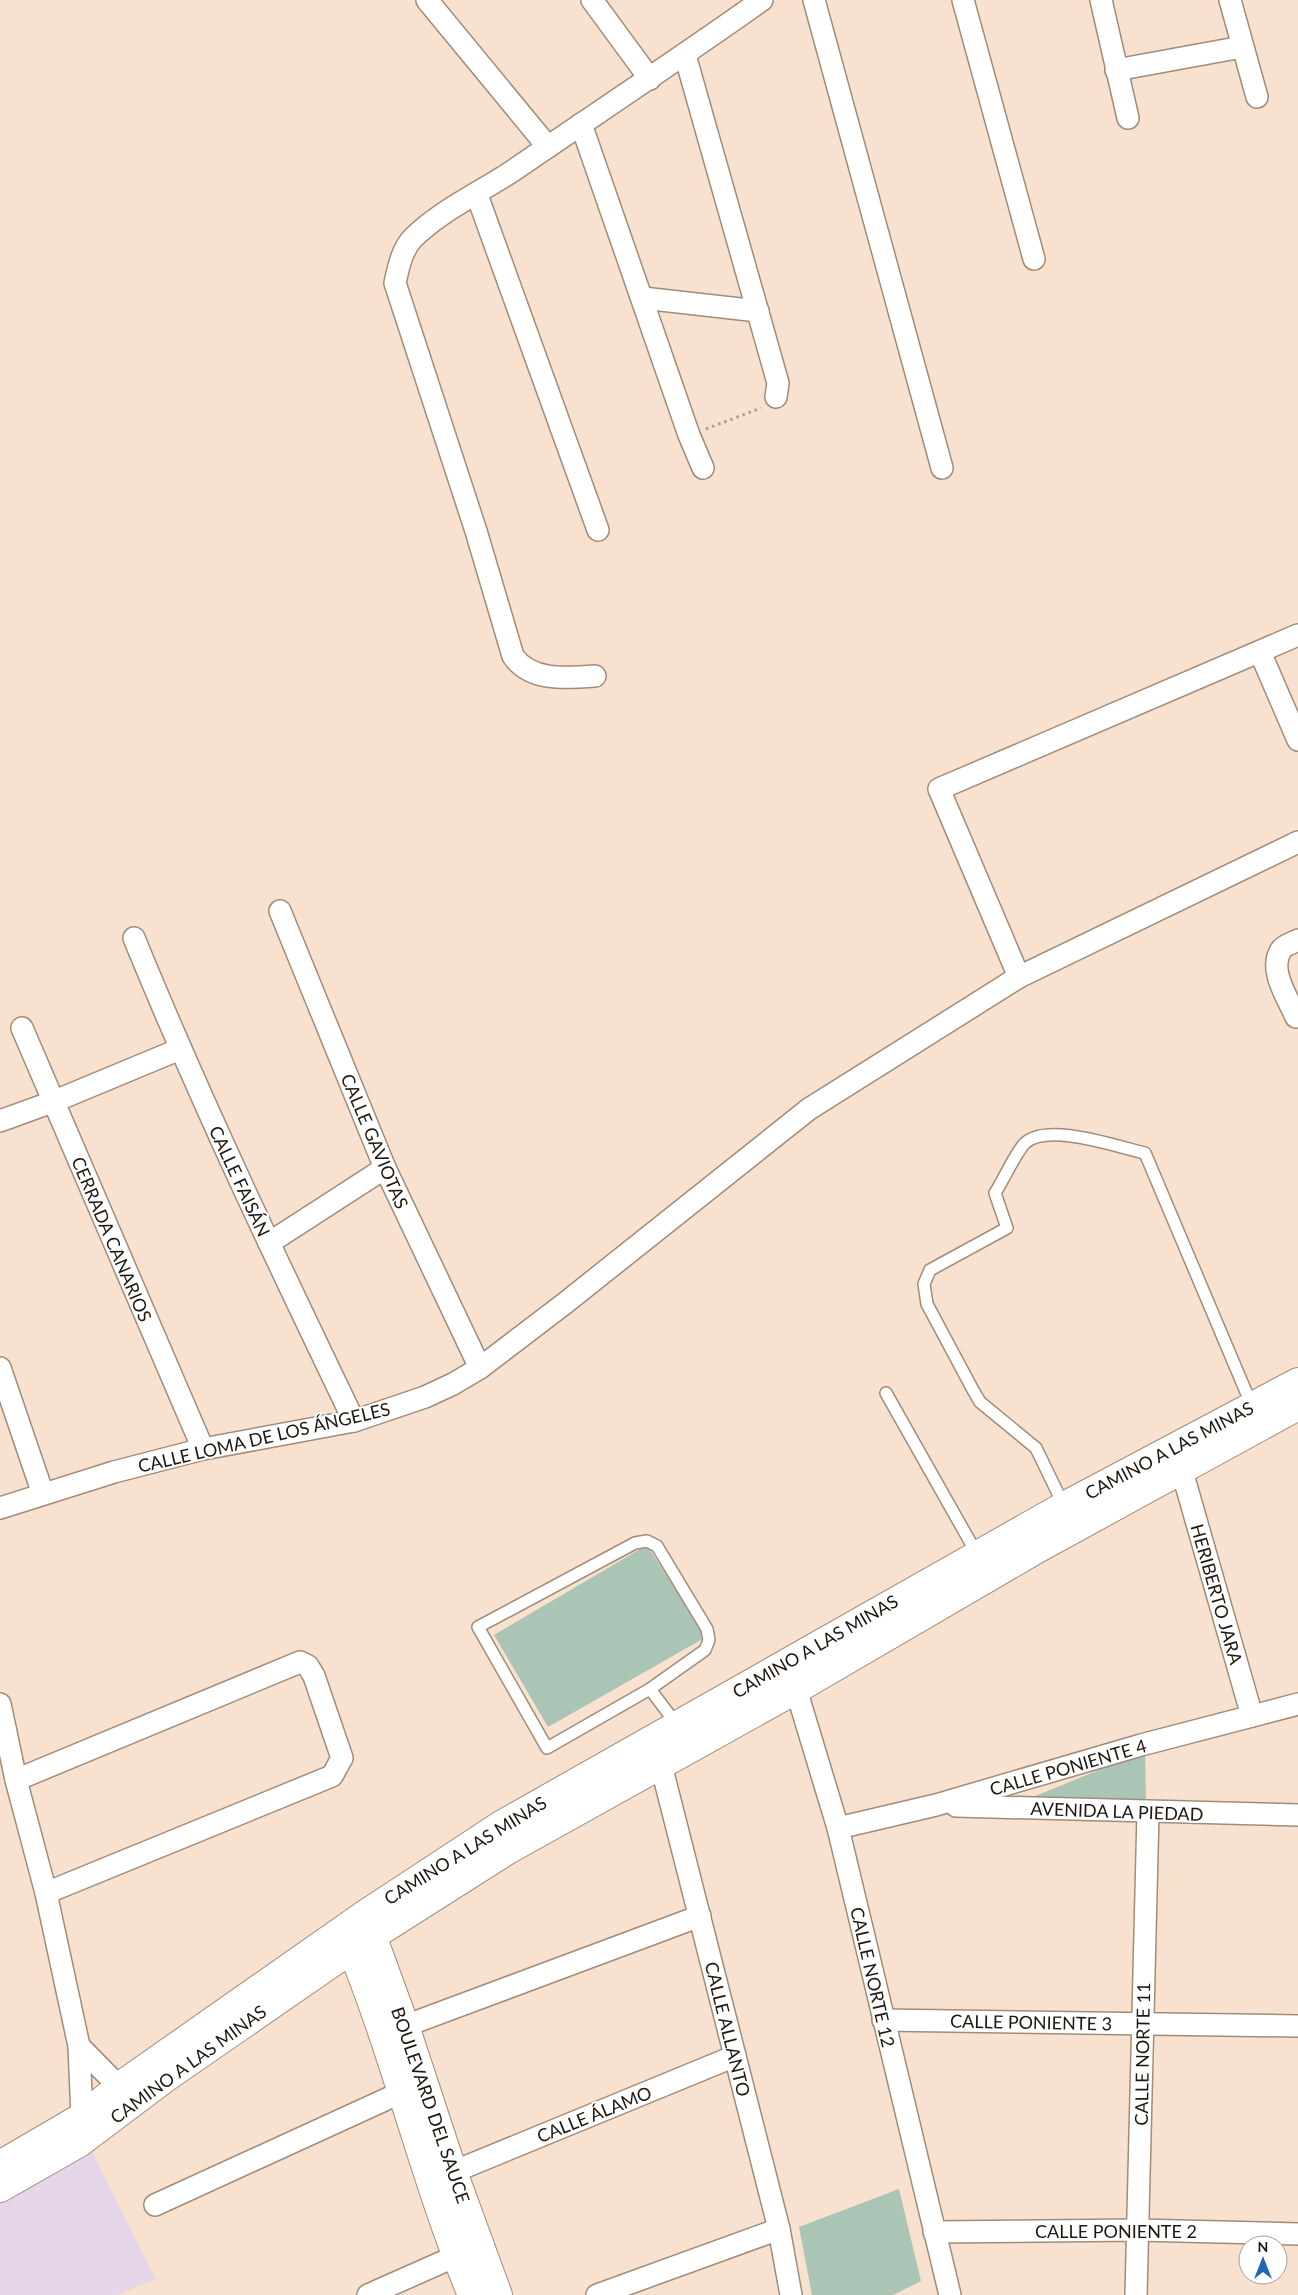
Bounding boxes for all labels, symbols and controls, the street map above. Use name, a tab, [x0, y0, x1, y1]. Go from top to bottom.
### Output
street label: CALLE GAVIOTAS	[337, 1070, 413, 1212]
street label: CALLE FAISÁN	[205, 1122, 275, 1240]
street label: CERRADA CANARIOS	[67, 1153, 157, 1325]
street label: CAMINO A LAS MINAS	[1081, 1396, 1257, 1504]
street label: CALLE LOMA DE LOS ÁNGELES	[136, 1397, 392, 1477]
street label: HERIBERTO JARA	[1186, 1521, 1248, 1667]
street label: CAMINO A LAS MINAS	[728, 1590, 902, 1702]
street label: CALLE PONIENTE 4	[987, 1734, 1149, 1800]
street label: CAMINO A LAS MINAS	[380, 1791, 550, 1909]
street label: AVENIDA LA PIEDAD	[1030, 1797, 1204, 1825]
street label: CALLE NORTE 12	[846, 1905, 900, 2049]
street label: CALLE ALLANTO	[701, 1959, 755, 2099]
street label: CALLE NORTE 11	[1130, 1982, 1154, 2126]
street label: CAMINO A LAS MINAS	[106, 2000, 270, 2128]
street label: BOULEVARD DEL SAUCE	[387, 2004, 475, 2206]
street label: CALLE PONIENTE 3	[950, 2010, 1112, 2034]
street label: CALLE ÁLAMO	[533, 2081, 655, 2147]
street label: CALLE PONIENTE 2	[1035, 2220, 1197, 2242]
north arrow	[1238, 2235, 1288, 2285]
text: N	[1258, 2238, 1268, 2255]

